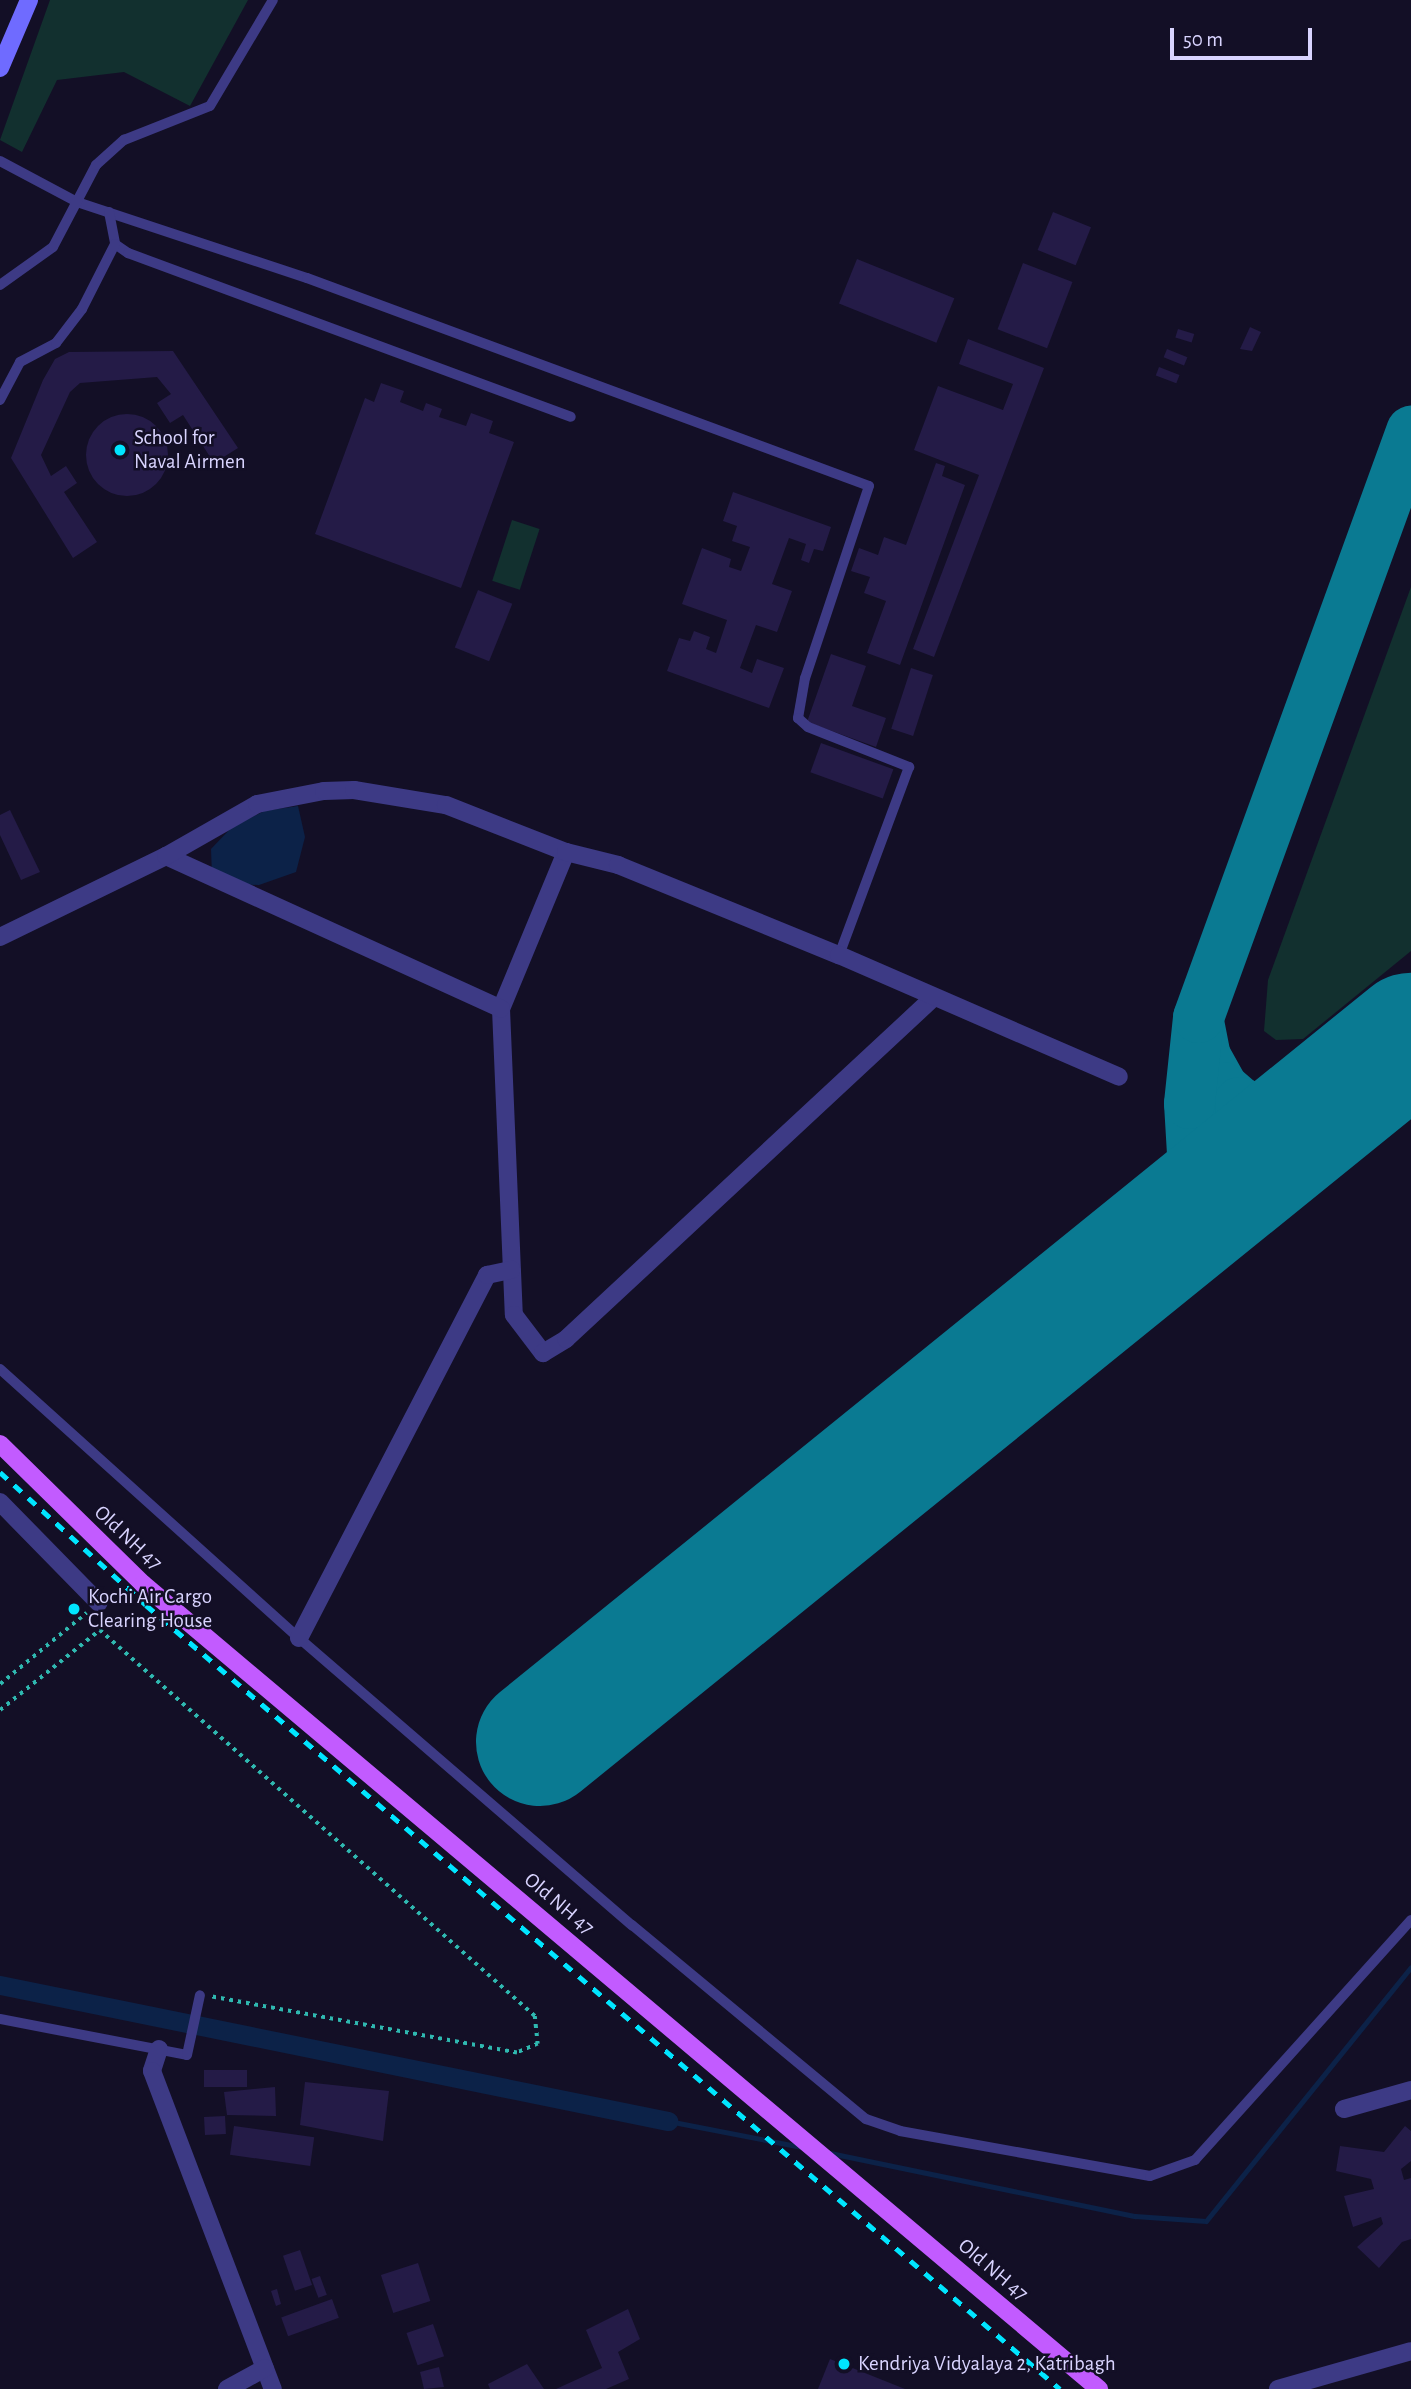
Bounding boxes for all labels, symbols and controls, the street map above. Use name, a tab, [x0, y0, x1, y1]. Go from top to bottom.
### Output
scale bar	[1173, 14, 1315, 58]
text: 50 m	[1183, 29, 1223, 50]
place label: School for Naval Airmen	[134, 425, 246, 475]
marker: School for Naval Airmen	[112, 442, 128, 458]
street label: Old NH 47	[89, 1500, 167, 1576]
place label: Kochi Air Cargo Clearing House	[88, 1584, 212, 1634]
marker: Kochi Air Cargo Clearing House	[66, 1601, 82, 1617]
street label: Old NH 47	[519, 1867, 599, 1941]
street label: Old NH 47	[953, 2233, 1033, 2307]
place label: Kendriya Vidyalaya 2, Katribagh	[858, 2351, 1116, 2377]
marker: Kendriya Vidyalaya 2, Katribagh	[836, 2356, 852, 2372]

